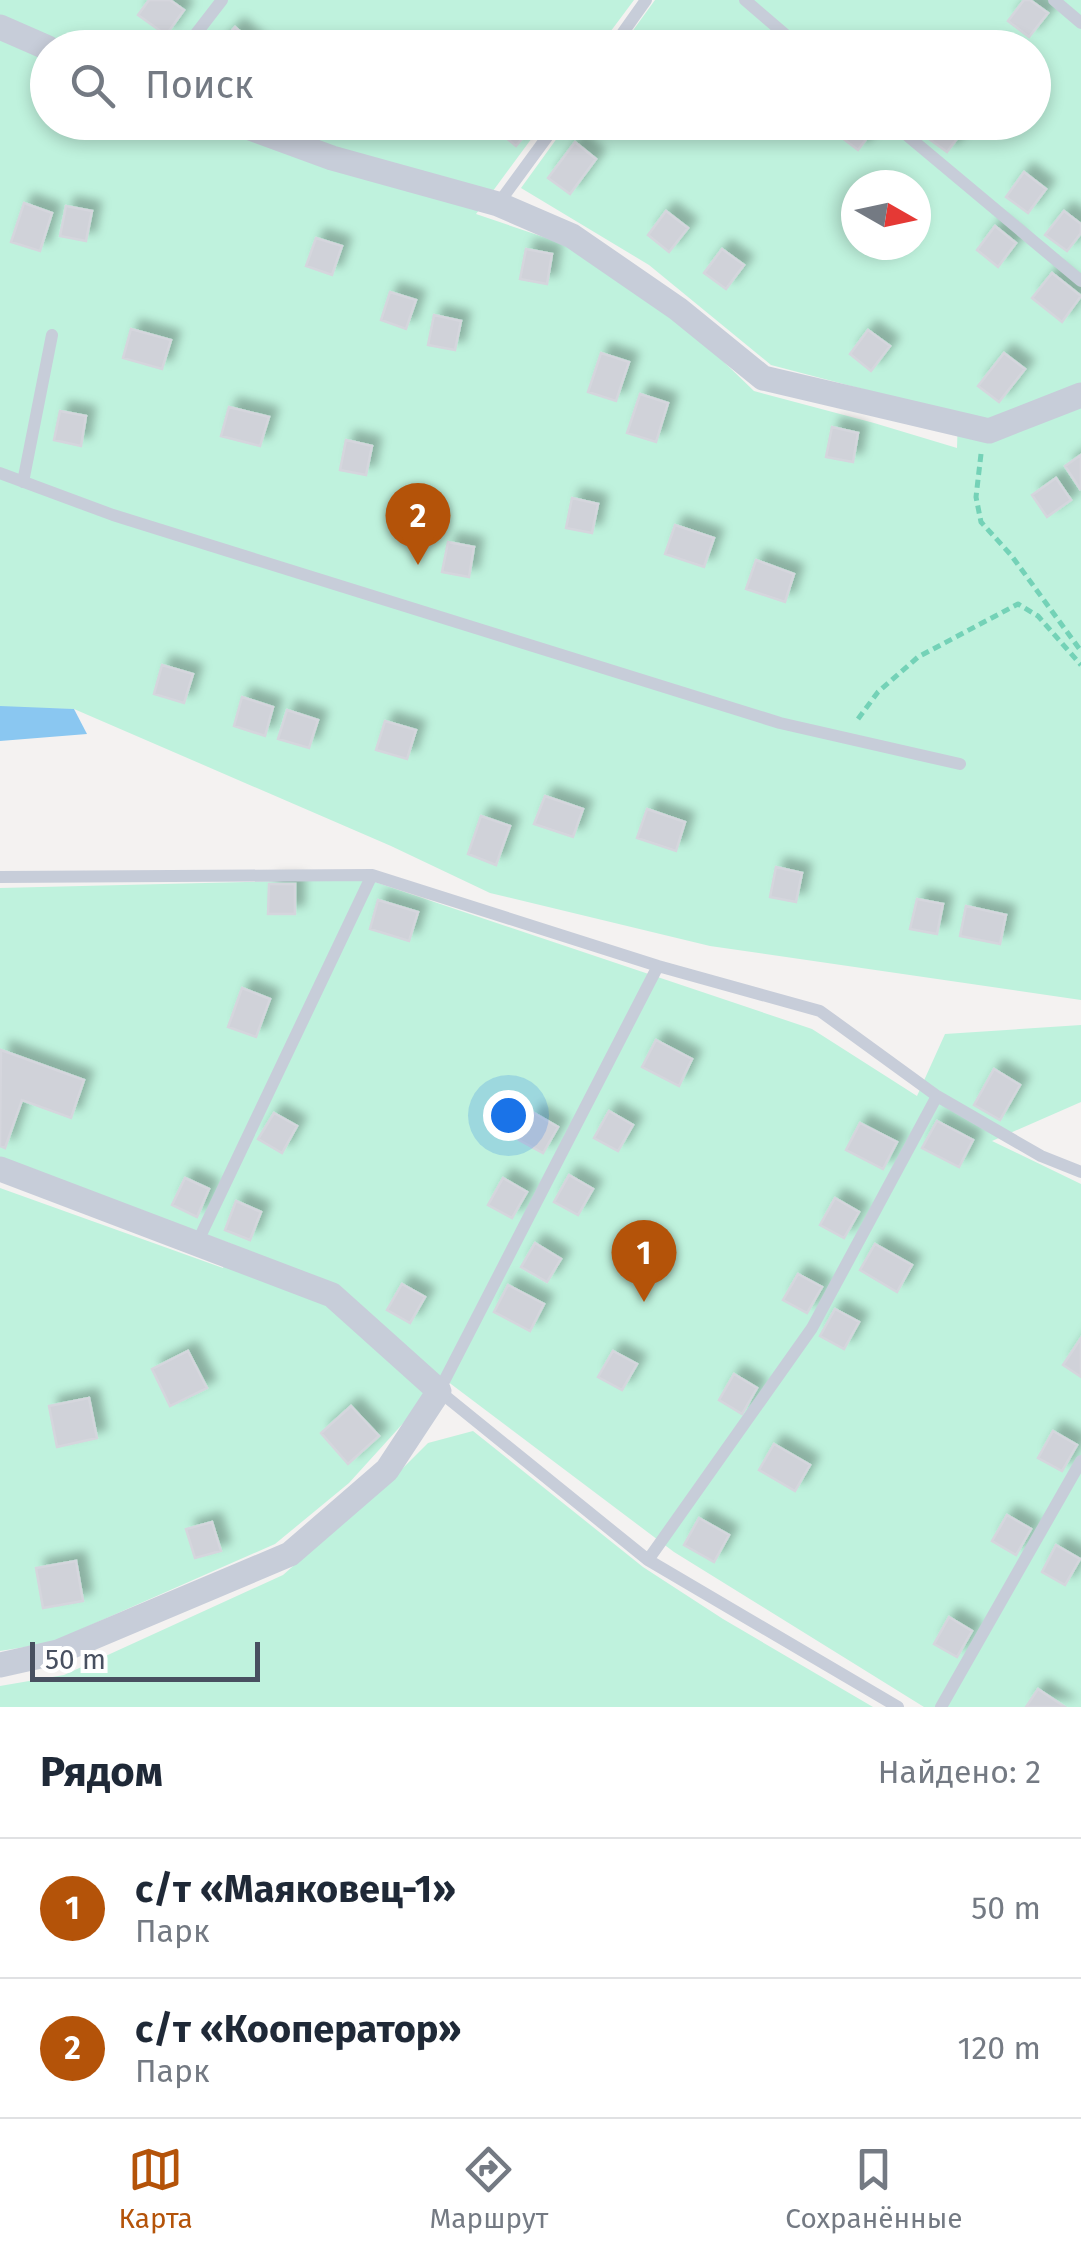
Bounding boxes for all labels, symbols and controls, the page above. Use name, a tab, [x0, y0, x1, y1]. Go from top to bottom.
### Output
search box	[30, 30, 1051, 140]
icon: search	[65, 58, 120, 113]
text: Поиск	[145, 62, 254, 108]
north arrow	[841, 170, 931, 260]
pin: 2	[386, 482, 450, 565]
your location	[483, 1090, 534, 1141]
pin: 1	[612, 1220, 676, 1302]
scale bar	[30, 1637, 260, 1682]
text: 50 m	[45, 1643, 106, 1676]
text: Рядом	[40, 1747, 163, 1797]
text: Найдено: 2	[878, 1753, 1041, 1791]
text: с/т «Маяковец-1»	[135, 1866, 456, 1912]
text: 1	[65, 1889, 80, 1927]
text: 50 m	[971, 1889, 1041, 1927]
text: Парк	[135, 1912, 210, 1950]
text: с/т «Кооператор»	[135, 2006, 462, 2052]
text: 2	[64, 2029, 81, 2067]
text: 120 m	[958, 2029, 1041, 2067]
text: Парк	[135, 2052, 210, 2090]
tab: Карта	[118, 2142, 193, 2235]
tab: Маршрут	[430, 2142, 548, 2235]
tab: Сохранённые	[785, 2142, 963, 2235]

